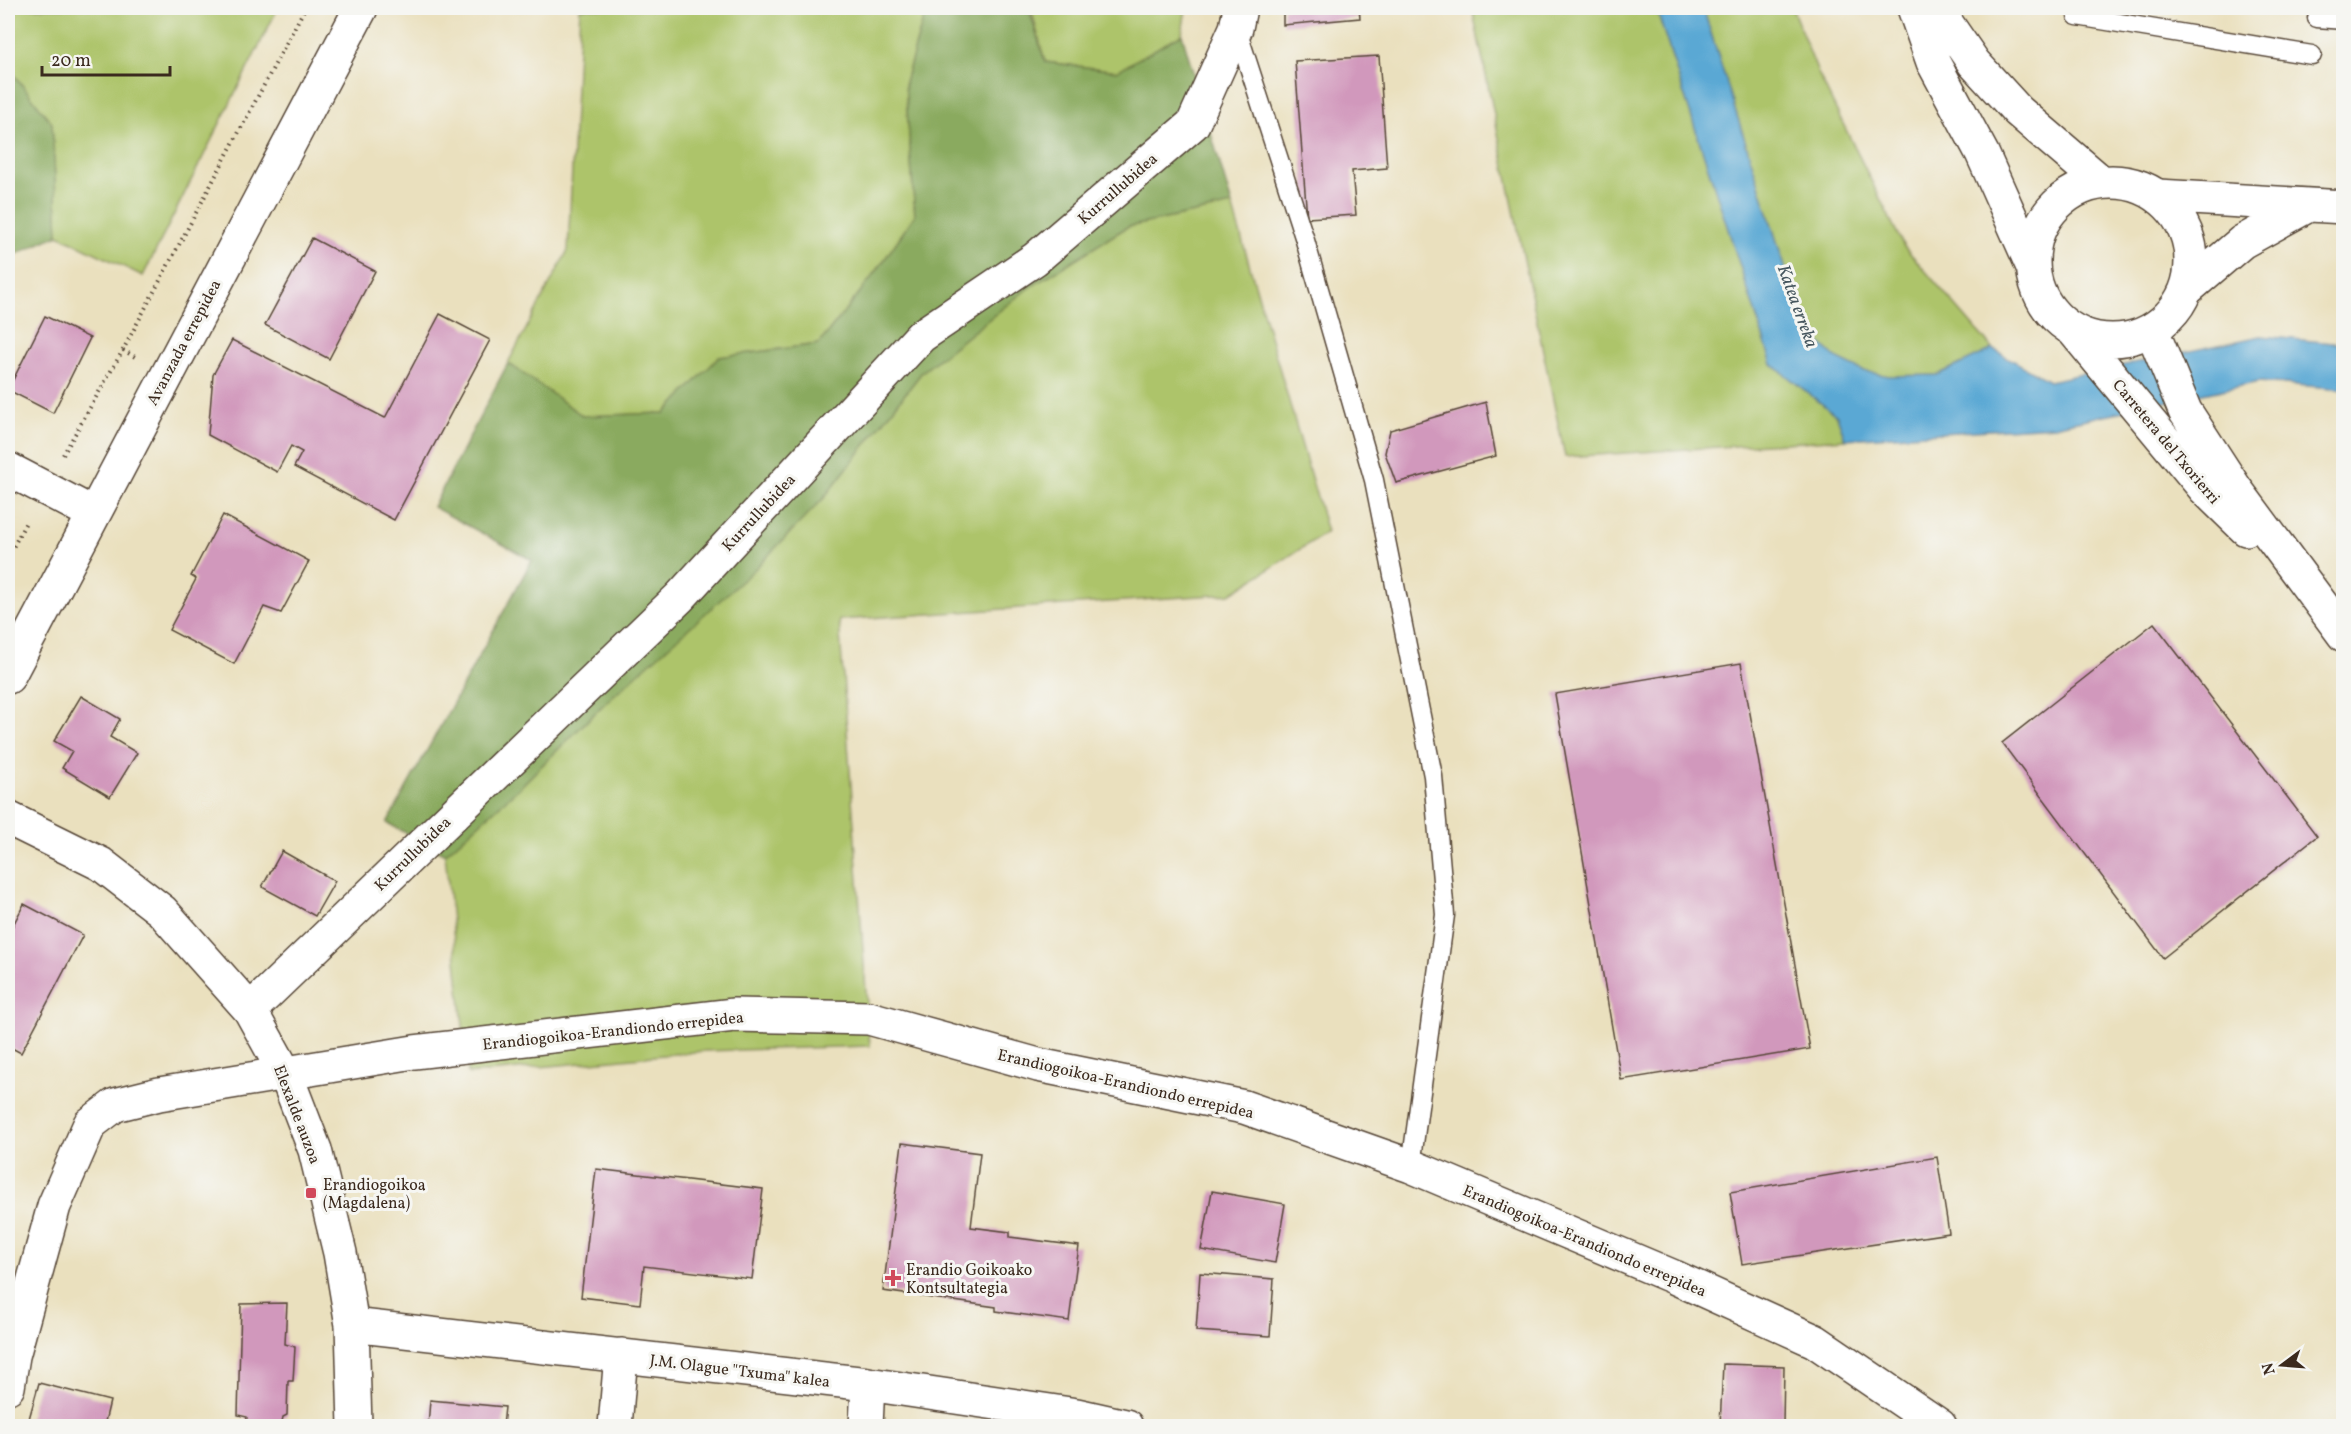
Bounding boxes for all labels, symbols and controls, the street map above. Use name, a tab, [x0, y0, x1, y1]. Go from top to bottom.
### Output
scale bar	[42, 39, 170, 77]
text: 20 m	[51, 49, 91, 74]
street label: Kurrullubidea	[1074, 149, 1163, 230]
water label: Katea erreka	[1770, 261, 1823, 352]
street label: Avanzada errepidea	[142, 276, 227, 410]
street label: Carretera del Txorierri	[2107, 375, 2224, 510]
street label: Kurrullubidea	[718, 470, 801, 557]
street label: Kurrullubidea	[370, 812, 457, 897]
street label: Erandiogoikoa-Erandiondo errepidea	[482, 1007, 745, 1057]
street label: Erandiogoikoa-Erandiondo errepidea	[995, 1045, 1256, 1125]
street label: Elexalde auzoa	[267, 1062, 325, 1167]
place label: Erandiogoikoa (Magdalena)	[323, 1175, 426, 1215]
street label: Erandiogoikoa-Erandiondo errepidea	[1459, 1180, 1709, 1303]
marker: Erandiogoikoa (Magdalena)	[304, 1186, 318, 1200]
place label: Erandio Goikoako Kontsultategia	[906, 1260, 1032, 1300]
marker: Erandio Goikoako Kontsultategia	[884, 1269, 902, 1287]
north arrow	[2252, 1335, 2312, 1395]
street label: J.M. Olague "Txuma" kalea	[648, 1350, 831, 1394]
text: N	[2257, 1360, 2282, 1377]

